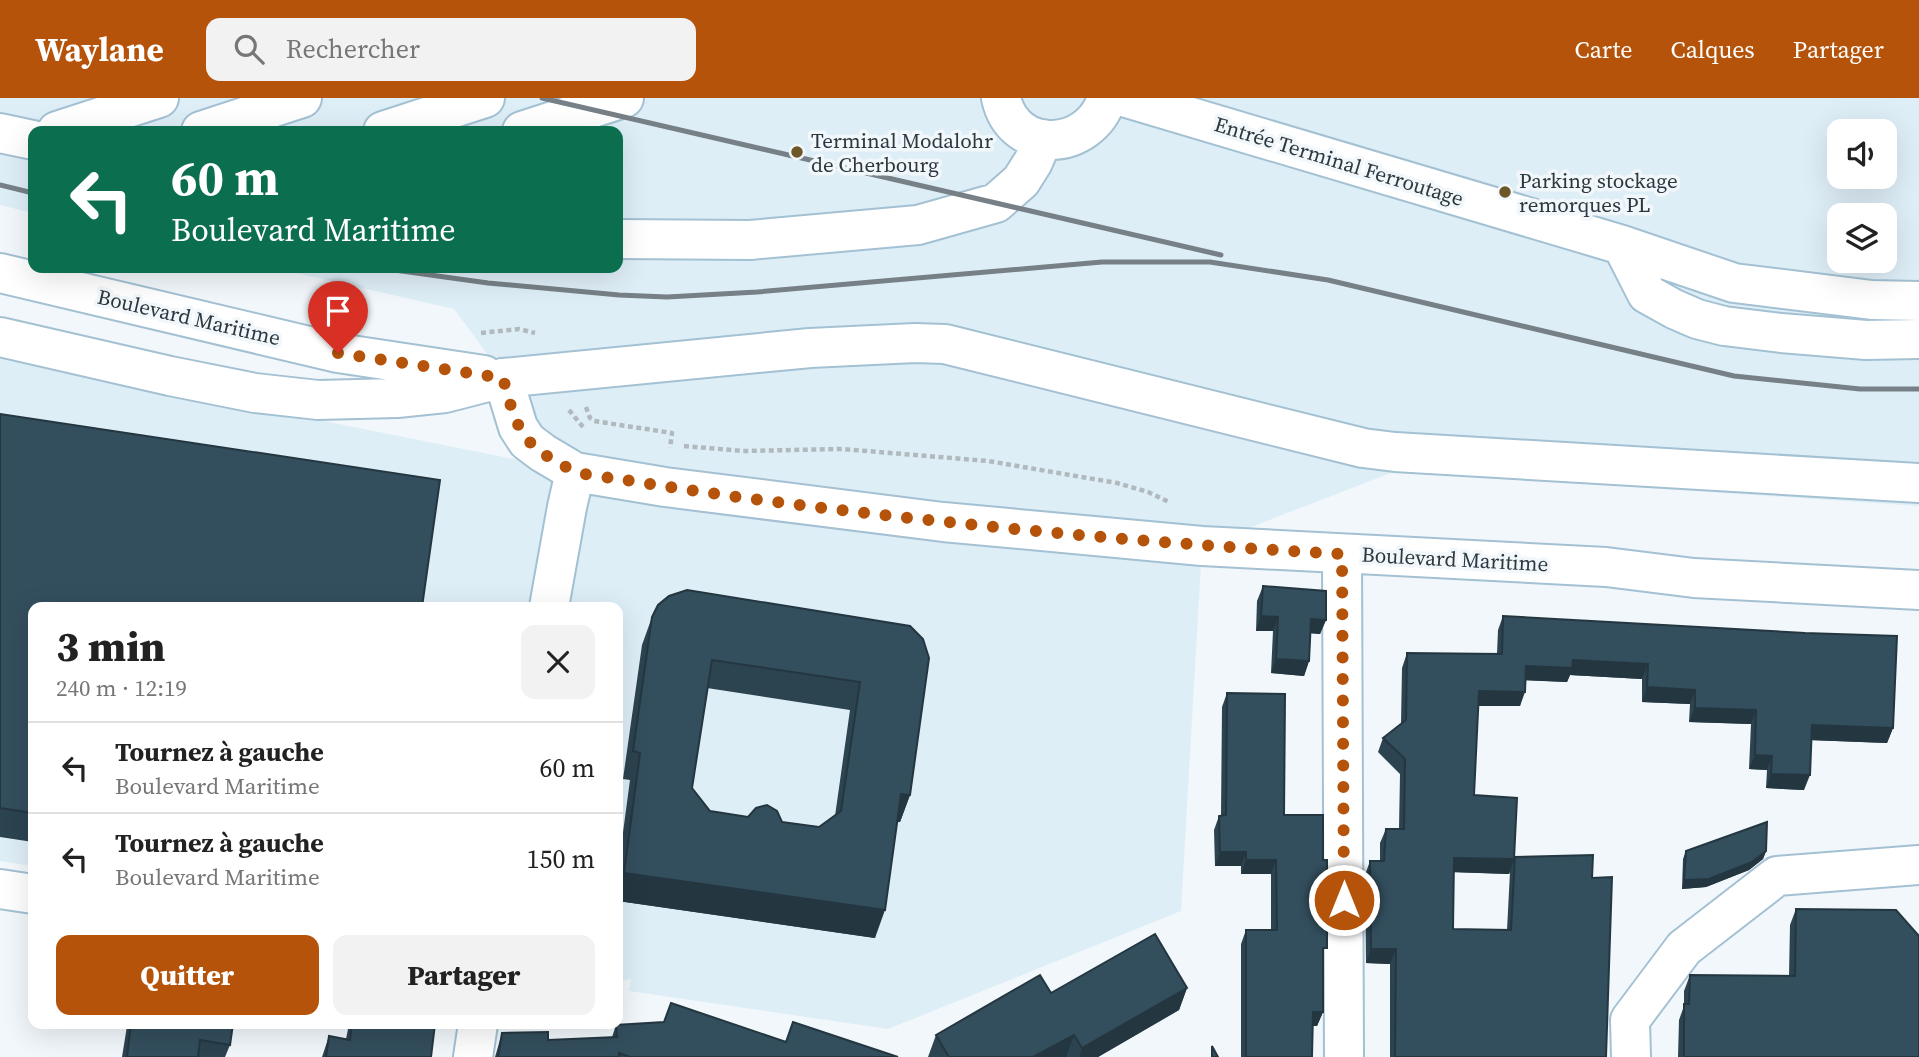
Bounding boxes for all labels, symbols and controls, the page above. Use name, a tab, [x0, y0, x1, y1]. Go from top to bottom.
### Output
search box	[206, 18, 696, 81]
text: Waylane	[35, 27, 164, 72]
icon: search	[230, 30, 268, 68]
text: Rechercher	[286, 31, 420, 67]
text: Carte	[1575, 33, 1633, 66]
text: Calques	[1671, 33, 1755, 66]
text: Partager	[1793, 33, 1884, 66]
street label: Entrée Terminal Ferroutage	[1211, 109, 1467, 213]
map controls	[1827, 119, 1897, 273]
button: sound	[1827, 119, 1897, 189]
place label: Terminal Modalohr de Cherbourg	[811, 126, 993, 179]
text: 60 m	[171, 144, 279, 211]
marker: Terminal Modalohr de Cherbourg	[789, 144, 805, 160]
icon: left	[56, 154, 147, 245]
place label: Parking stockage remorques PL	[1519, 166, 1678, 219]
marker: Parking stockage remorques PL	[1497, 184, 1513, 200]
button: layers	[1827, 203, 1897, 273]
text: Boulevard Maritime	[171, 208, 456, 252]
pin	[308, 281, 368, 353]
street label: Boulevard Maritime	[95, 282, 283, 352]
icon: arrive	[319, 292, 357, 330]
street label: Boulevard Maritime	[1361, 540, 1549, 578]
text: 3 min	[56, 617, 166, 675]
button: close	[521, 625, 595, 699]
text: 240 m · 12:19	[56, 672, 187, 704]
text: Tournez à gauche	[115, 734, 324, 770]
icon: left	[56, 749, 94, 787]
text: 60 m	[540, 750, 595, 786]
text: Boulevard Maritime	[115, 770, 320, 802]
text: Tournez à gauche	[115, 825, 324, 861]
icon: left	[56, 840, 94, 878]
text: 150 m	[527, 841, 595, 877]
text: Boulevard Maritime	[115, 861, 320, 893]
position arrow	[1307, 863, 1381, 937]
button: Quitter	[56, 935, 319, 1015]
button: Partager	[333, 935, 595, 1015]

